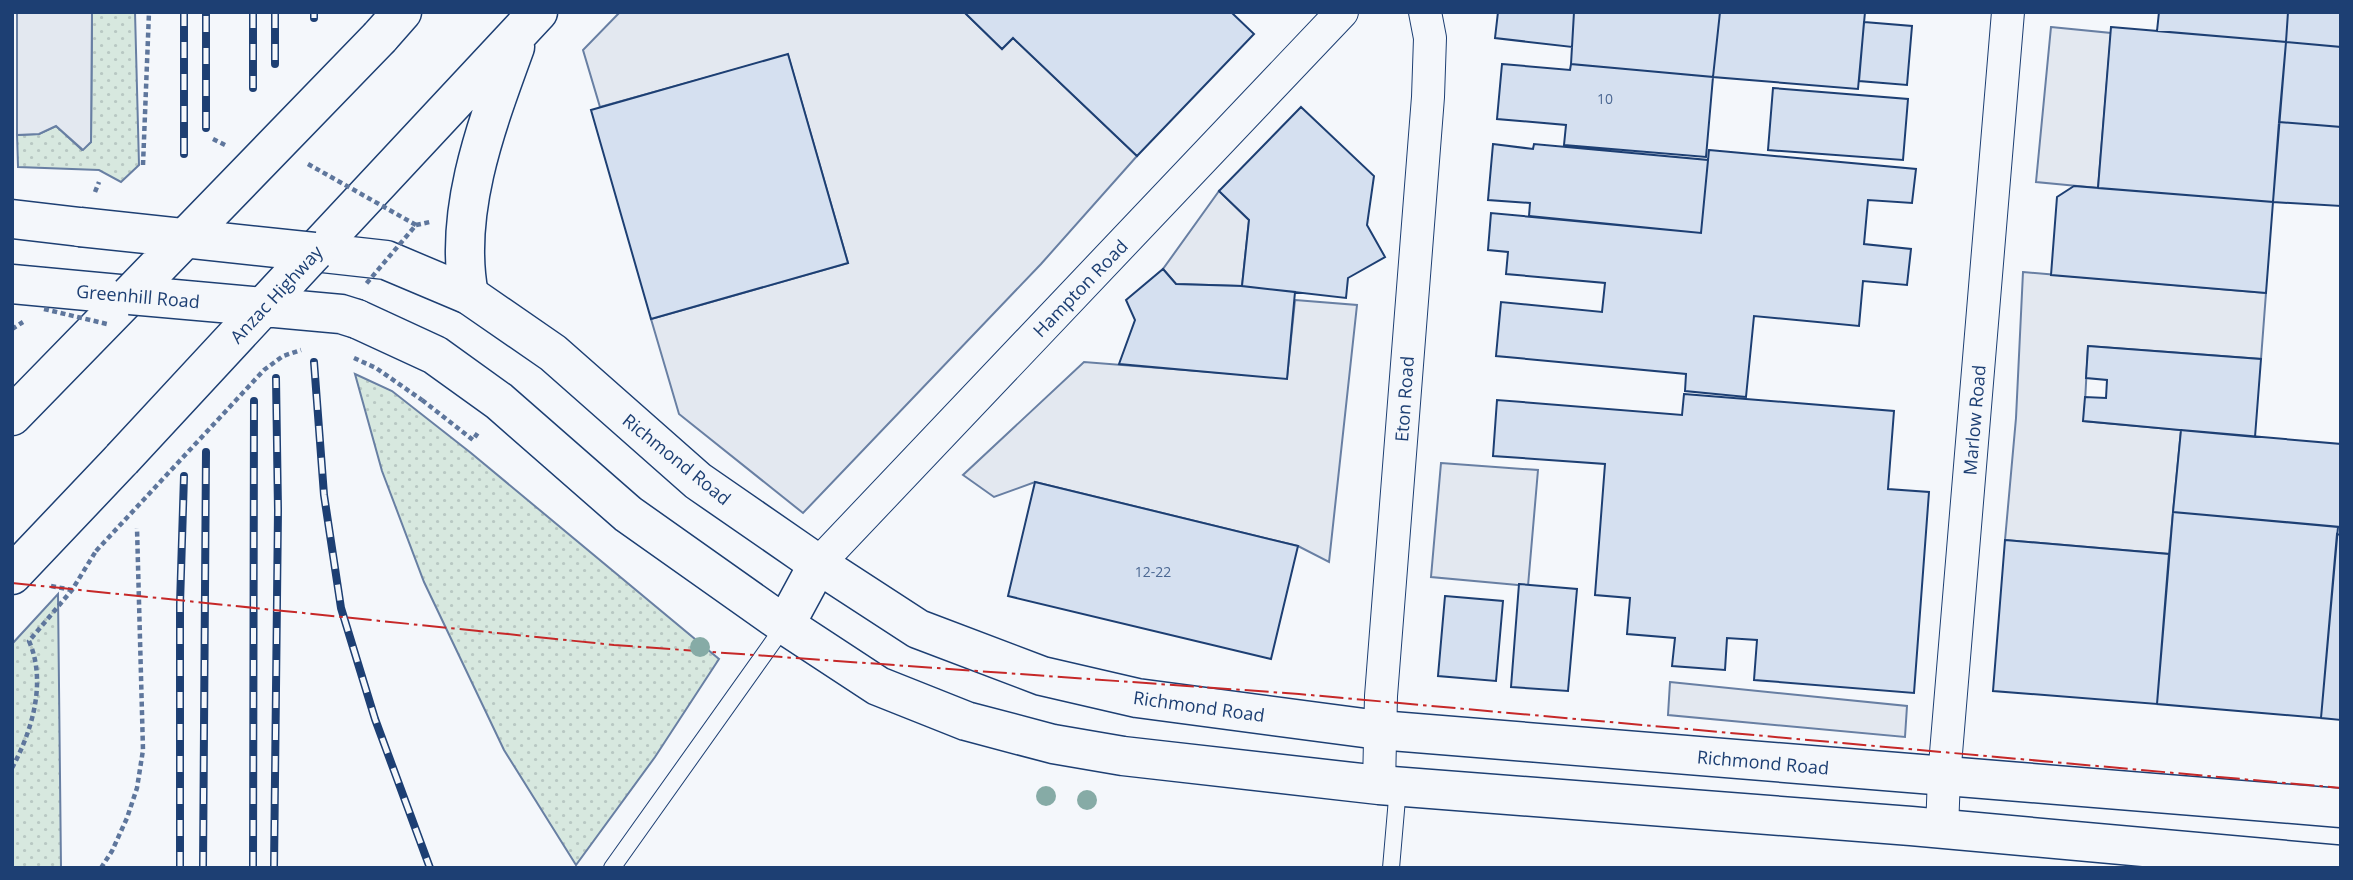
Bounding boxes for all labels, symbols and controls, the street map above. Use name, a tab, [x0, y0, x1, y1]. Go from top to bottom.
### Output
house number: 10	[1597, 89, 1613, 108]
street label: Hampton Road	[1027, 234, 1133, 342]
street label: Anzac Highway	[224, 239, 328, 348]
street label: Greenhill Road	[75, 279, 201, 313]
street label: Eton Road	[1389, 355, 1419, 443]
street label: Marlow Road	[1957, 364, 1991, 476]
street label: Richmond Road	[618, 408, 736, 510]
house number: 12-22	[1135, 562, 1171, 581]
street label: Richmond Road	[1132, 685, 1266, 727]
street label: Richmond Road	[1696, 744, 1830, 780]

